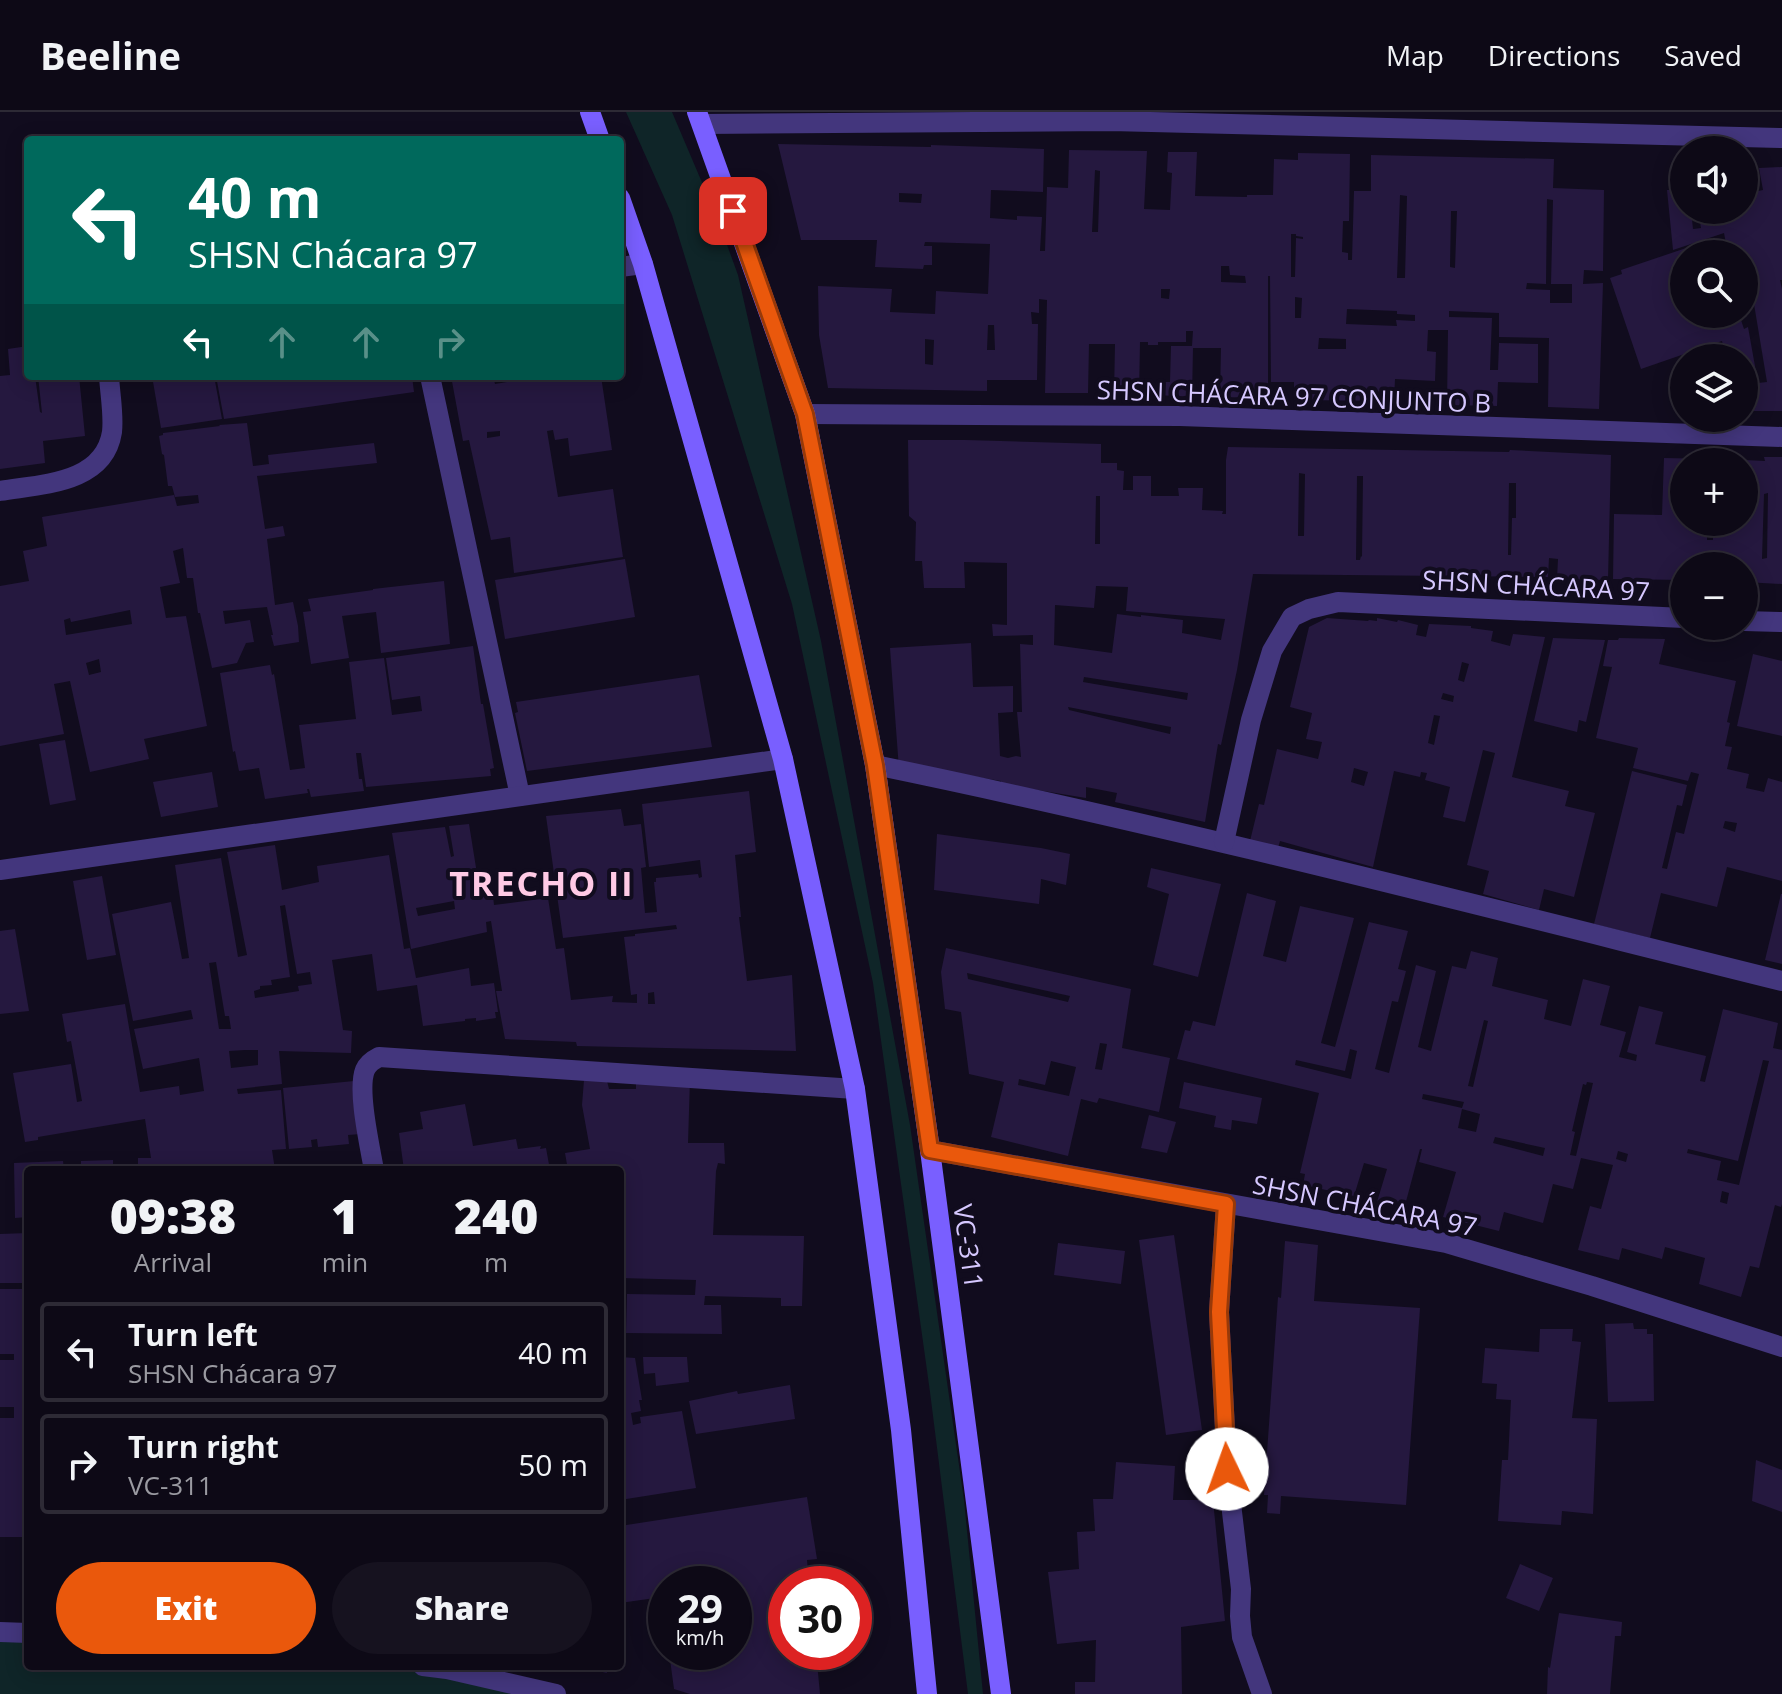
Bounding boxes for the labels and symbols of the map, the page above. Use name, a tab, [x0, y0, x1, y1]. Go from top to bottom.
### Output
pin	[699, 177, 767, 245]
street label: SHSN CHÁCARA 97 CONJUNTO B	[1096, 371, 1492, 421]
street label: SHSN CHÁCARA 97	[1421, 561, 1651, 609]
district label: TRECHO II	[449, 860, 635, 906]
street label: SHSN CHÁCARA 97	[1250, 1166, 1480, 1244]
street label: VC-311	[945, 1201, 993, 1291]
position arrow	[1185, 1427, 1269, 1511]
speed limit sign: 30	[768, 1566, 872, 1670]

